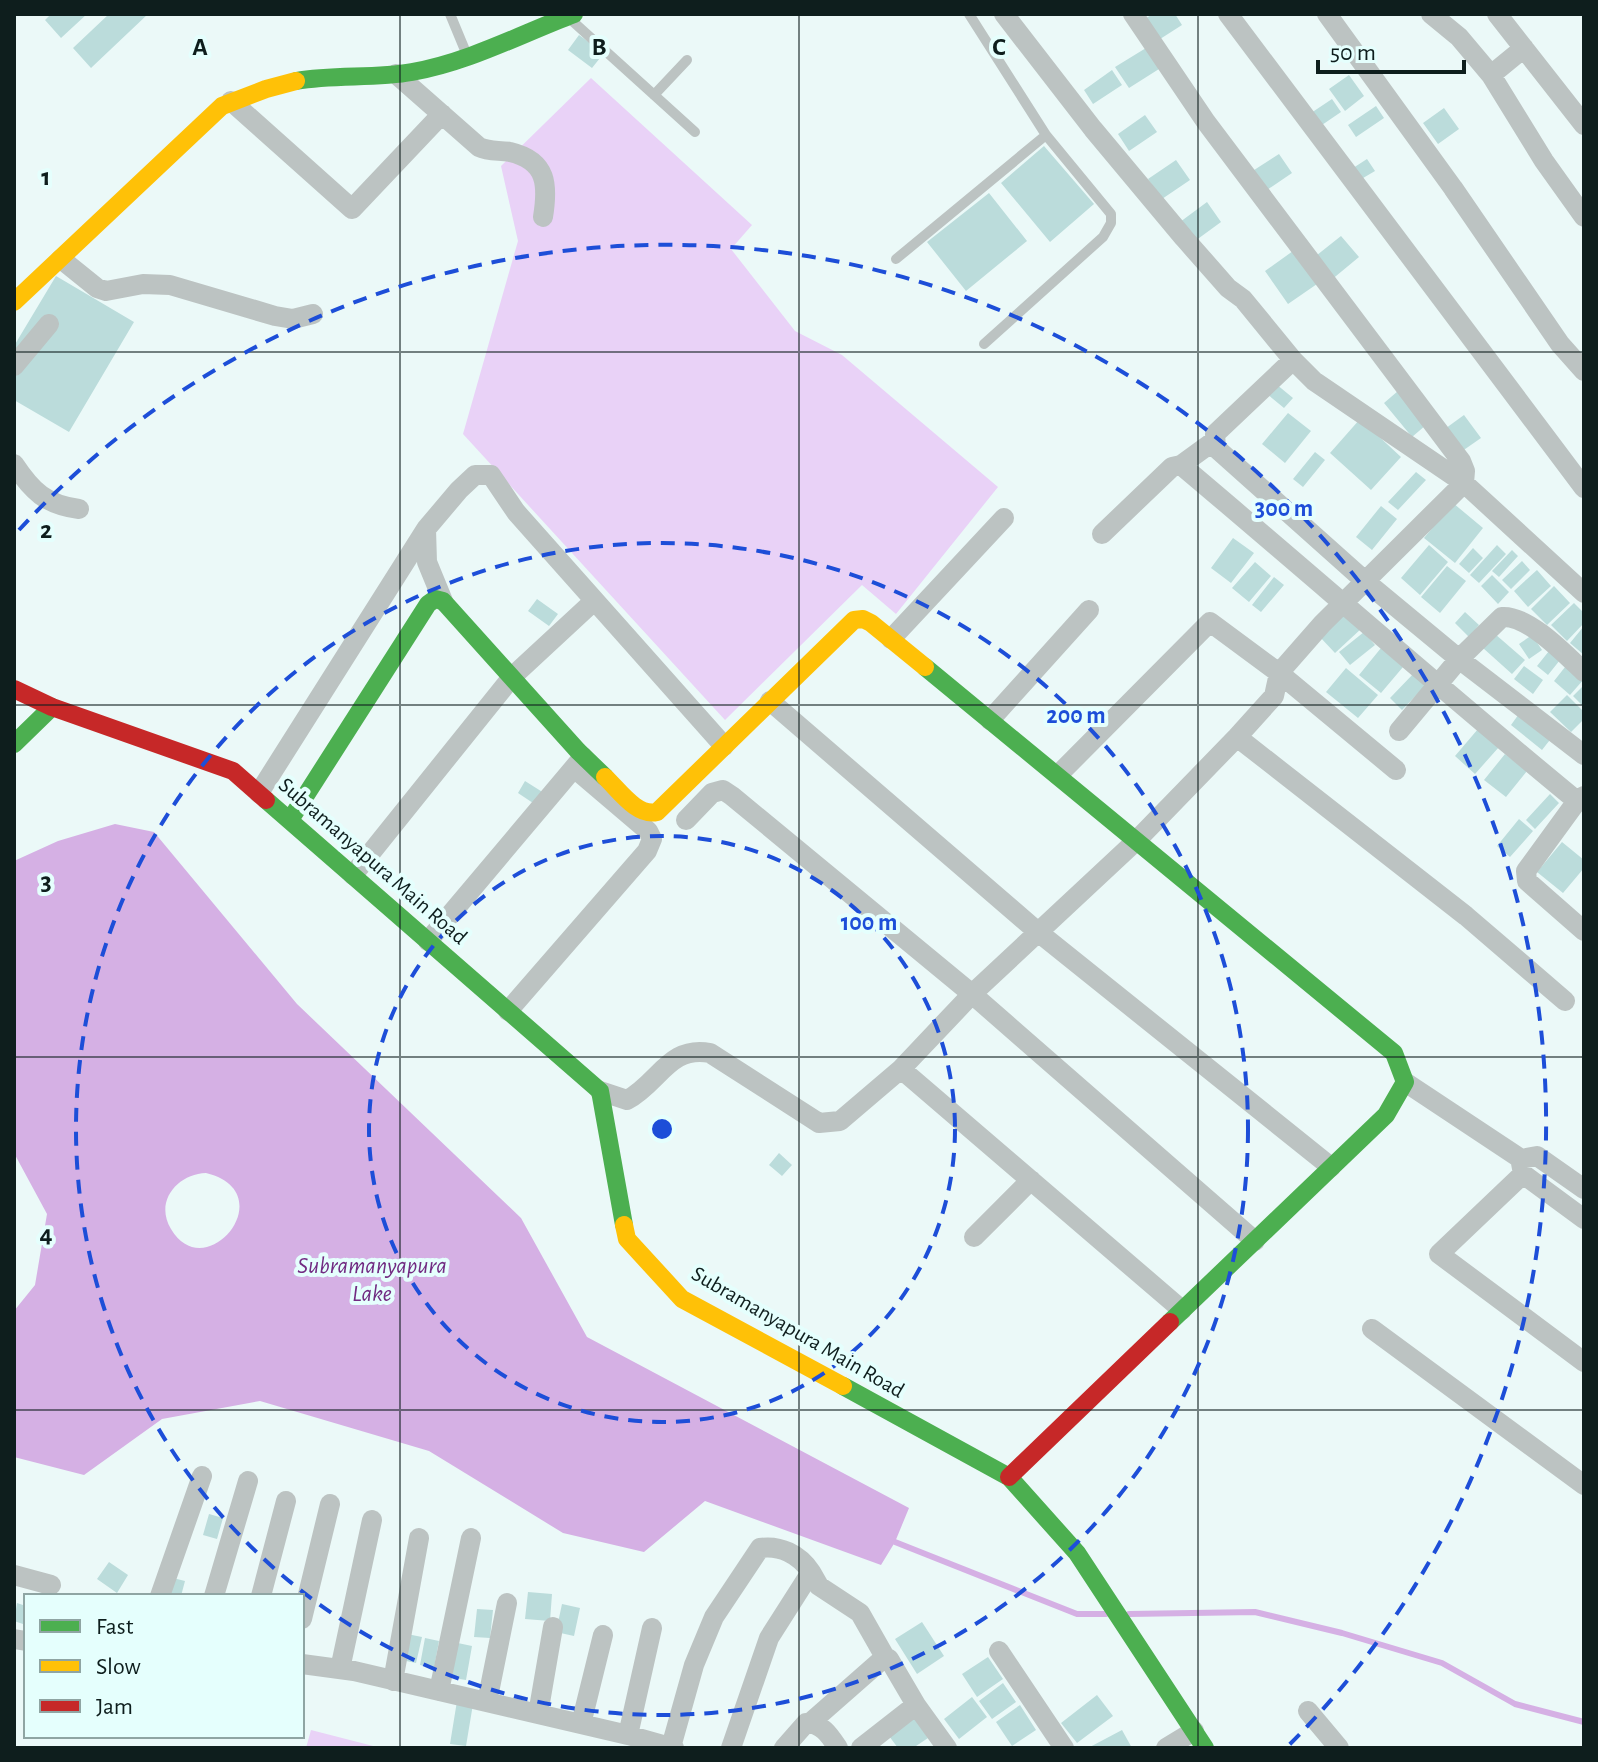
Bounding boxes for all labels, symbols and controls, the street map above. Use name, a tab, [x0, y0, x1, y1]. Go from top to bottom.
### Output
scale bar	[1318, 24, 1464, 74]
text: A	[192, 34, 208, 60]
text: B	[591, 34, 607, 60]
text: C	[992, 34, 1006, 60]
text: 50 m	[1330, 41, 1376, 65]
text: 1	[41, 164, 51, 190]
text: 300 m	[1255, 497, 1313, 521]
text: 2	[40, 517, 52, 543]
text: 200 m	[1046, 704, 1106, 728]
street label: Subramanyapura Main Road	[275, 773, 471, 949]
text: 3	[40, 869, 52, 895]
text: 100 m	[841, 911, 897, 935]
centre of rings	[648, 1115, 676, 1143]
text: 4	[39, 1221, 53, 1247]
water label: Subramanyapura Lake	[297, 1254, 447, 1306]
street label: Subramanyapura Main Road	[688, 1262, 908, 1402]
legend	[24, 1594, 304, 1738]
text: Fast	[96, 1615, 134, 1639]
text: Slow	[96, 1655, 141, 1679]
text: Jam	[96, 1695, 133, 1719]

